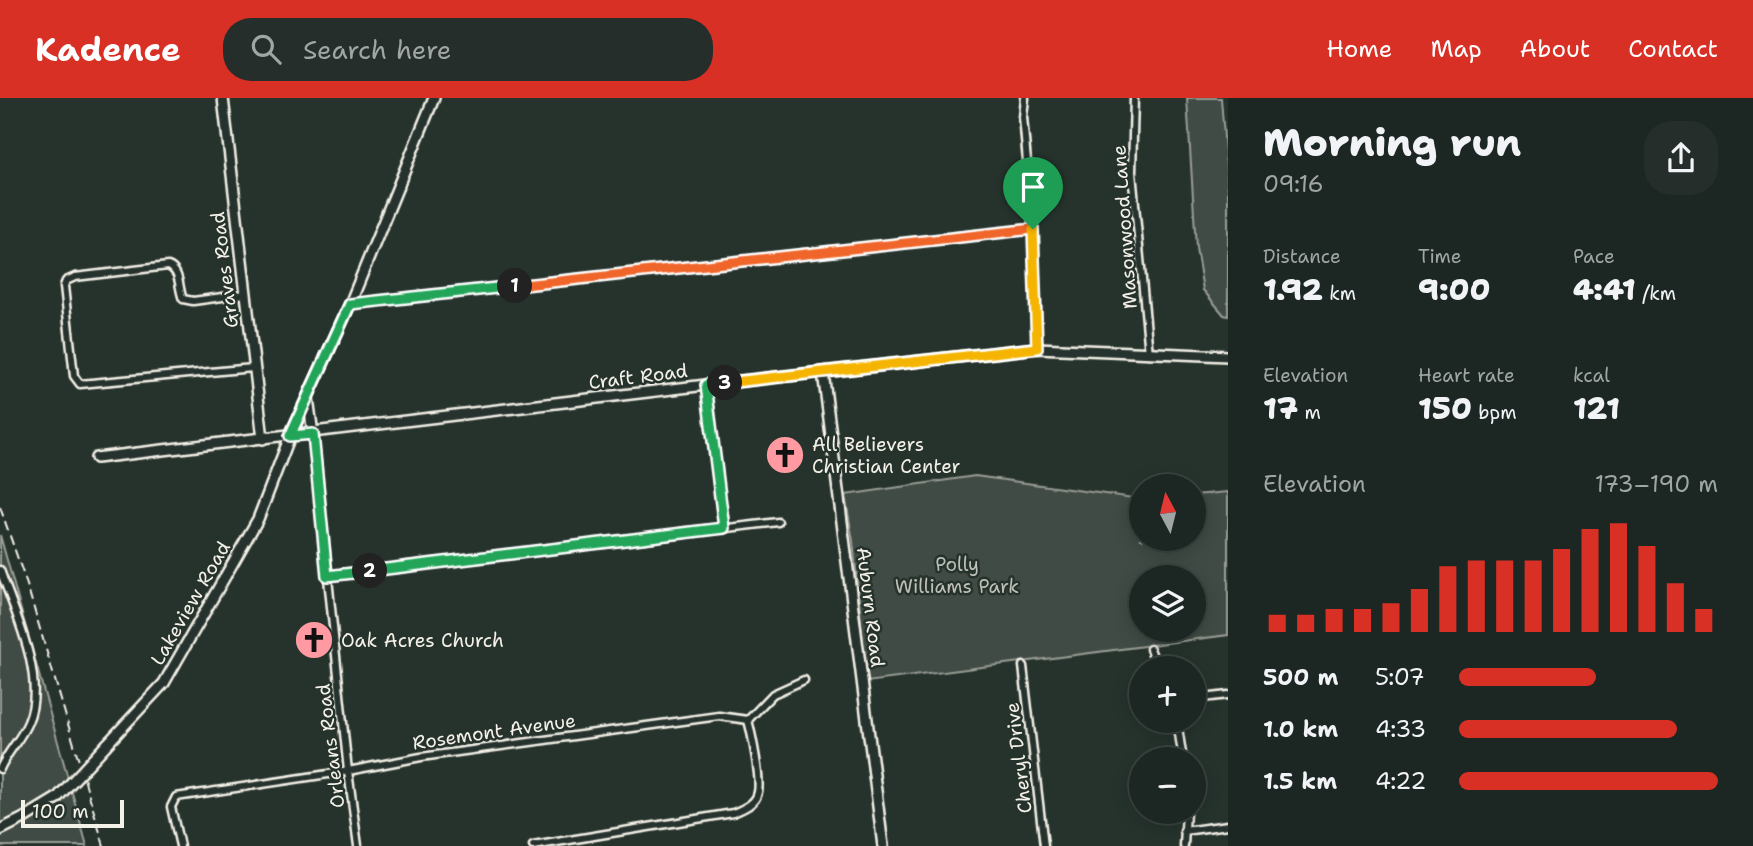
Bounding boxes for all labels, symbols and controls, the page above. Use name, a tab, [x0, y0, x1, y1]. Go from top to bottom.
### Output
search box	[223, 18, 713, 81]
text: Kadence	[35, 27, 181, 72]
icon: search	[247, 30, 285, 68]
text: Search here	[303, 32, 451, 67]
text: Home	[1326, 33, 1392, 65]
text: Map	[1430, 33, 1482, 65]
text: About	[1520, 33, 1590, 65]
text: Contact	[1628, 33, 1718, 65]
text: Morning run	[1263, 117, 1521, 168]
button: share	[1644, 121, 1718, 195]
street label: Masonwood Lane	[1106, 144, 1143, 310]
pin	[1003, 157, 1063, 229]
icon: arrive	[1014, 168, 1052, 206]
text: 09:16	[1263, 169, 1324, 199]
street label: Graves Road	[205, 210, 244, 330]
text: Distance	[1263, 244, 1341, 269]
text: Time	[1418, 244, 1462, 269]
text: Pace	[1573, 244, 1615, 269]
pin: 1	[498, 268, 532, 304]
text: 1.92	[1263, 269, 1323, 310]
text: 9:00	[1418, 269, 1490, 310]
text: 4:41	[1573, 269, 1636, 310]
text: 1	[510, 273, 519, 298]
text: km	[1323, 281, 1356, 306]
text: /km	[1636, 281, 1676, 306]
street label: Craft Road	[587, 358, 689, 395]
text: Elevation	[1263, 363, 1348, 388]
text: Heart rate	[1418, 363, 1515, 388]
text: kcal	[1573, 363, 1610, 388]
pin: 3	[708, 366, 742, 400]
text: 3	[718, 370, 731, 395]
text: 17	[1263, 388, 1298, 429]
text: 150	[1418, 388, 1472, 429]
text: 121	[1573, 388, 1620, 429]
text: m	[1298, 400, 1321, 425]
text: bpm	[1472, 400, 1517, 425]
place label: All Believers Christian Center	[812, 432, 961, 479]
church icon: All Believers Christian Center	[764, 434, 806, 476]
text: Elevation	[1263, 469, 1366, 499]
text: 173–190 m	[1595, 469, 1718, 499]
north arrow	[1129, 474, 1206, 551]
map controls	[1129, 474, 1206, 824]
street label: Lakeview Road	[145, 537, 236, 670]
street label: Auburn Road	[851, 546, 890, 669]
park label: Polly Williams Park	[895, 552, 1019, 599]
pin: 2	[352, 554, 388, 588]
text: 2	[363, 558, 376, 583]
button: layers	[1129, 565, 1206, 642]
church icon: Oak Acres Church	[293, 619, 335, 661]
place label: Oak Acres Church	[341, 628, 504, 653]
button: +	[1129, 656, 1206, 733]
text: 500 m	[1263, 662, 1338, 692]
text: 5:07	[1375, 662, 1425, 692]
street label: Orleans Road	[310, 682, 351, 810]
street label: Cheryl Drive	[999, 701, 1038, 815]
street label: Rosemont Avenue	[411, 708, 577, 755]
text: 1.0 km	[1263, 714, 1338, 744]
text: 4:33	[1375, 714, 1426, 744]
button: −	[1129, 747, 1206, 824]
text: 1.5 km	[1263, 766, 1337, 796]
text: 4:22	[1375, 766, 1426, 796]
scale bar	[21, 797, 124, 829]
text: 100 m	[32, 799, 89, 824]

